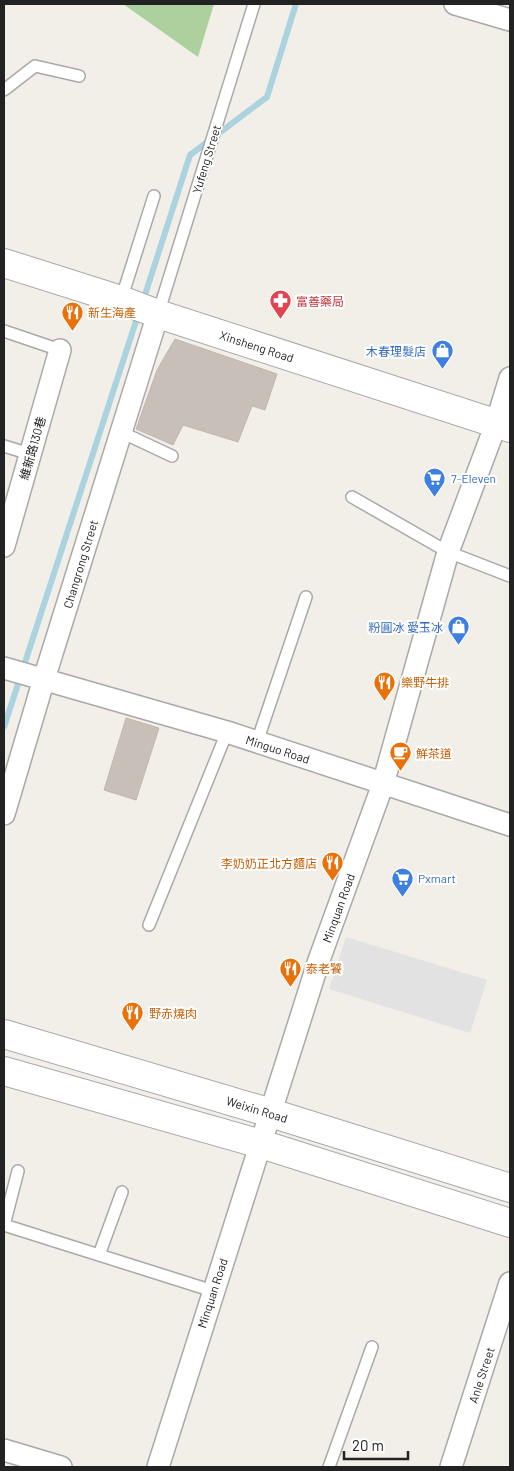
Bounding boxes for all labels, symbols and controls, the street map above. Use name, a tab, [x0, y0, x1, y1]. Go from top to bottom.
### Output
street label: Yufeng Street	[189, 123, 223, 195]
pharmacy icon: 富善藥局	[268, 289, 292, 320]
place label: 富善藥局	[296, 294, 344, 308]
restaurant icon: 新生海產	[60, 300, 84, 331]
place label: 新生海產	[88, 305, 136, 319]
street label: Xinsheng Road	[218, 327, 296, 365]
shop icon: 木春理髮店	[430, 339, 454, 370]
place label: 木春理髮店	[366, 344, 426, 358]
street label: 維新路130巷	[16, 415, 48, 481]
supermarket icon: 7-Eleven	[423, 466, 447, 497]
place label: 7-Eleven	[451, 471, 496, 485]
street label: Changrong Street	[60, 518, 100, 610]
shop icon: 粉圓冰 愛玉冰	[447, 615, 471, 646]
place label: 粉圓冰 愛玉冰	[369, 620, 443, 634]
restaurant icon: 樂野牛排	[373, 670, 397, 701]
place label: 樂野牛排	[401, 675, 449, 689]
street label: Minguo Road	[244, 732, 312, 766]
cafe icon: 鮮茶道	[388, 741, 412, 772]
place label: 鮮茶道	[416, 746, 452, 760]
restaurant icon: 李奶奶正北方麵店	[321, 851, 345, 882]
place label: 李奶奶正北方麵店	[221, 856, 317, 870]
supermarket icon: Pxmart	[390, 866, 414, 897]
street label: Minquan Road	[319, 871, 357, 945]
place label: Pxmart	[418, 871, 456, 885]
restaurant icon: 泰老饕	[278, 956, 302, 987]
place label: 泰老饕	[306, 961, 342, 975]
restaurant icon: 野赤燒肉	[121, 1001, 145, 1032]
place label: 野赤燒肉	[149, 1006, 197, 1020]
street label: Weixin Road	[225, 1093, 289, 1125]
street label: Minquan Road	[194, 1256, 230, 1330]
street label: Anle Street	[465, 1345, 497, 1405]
scale bar	[344, 1428, 408, 1460]
text: 20 m	[352, 1436, 384, 1454]

